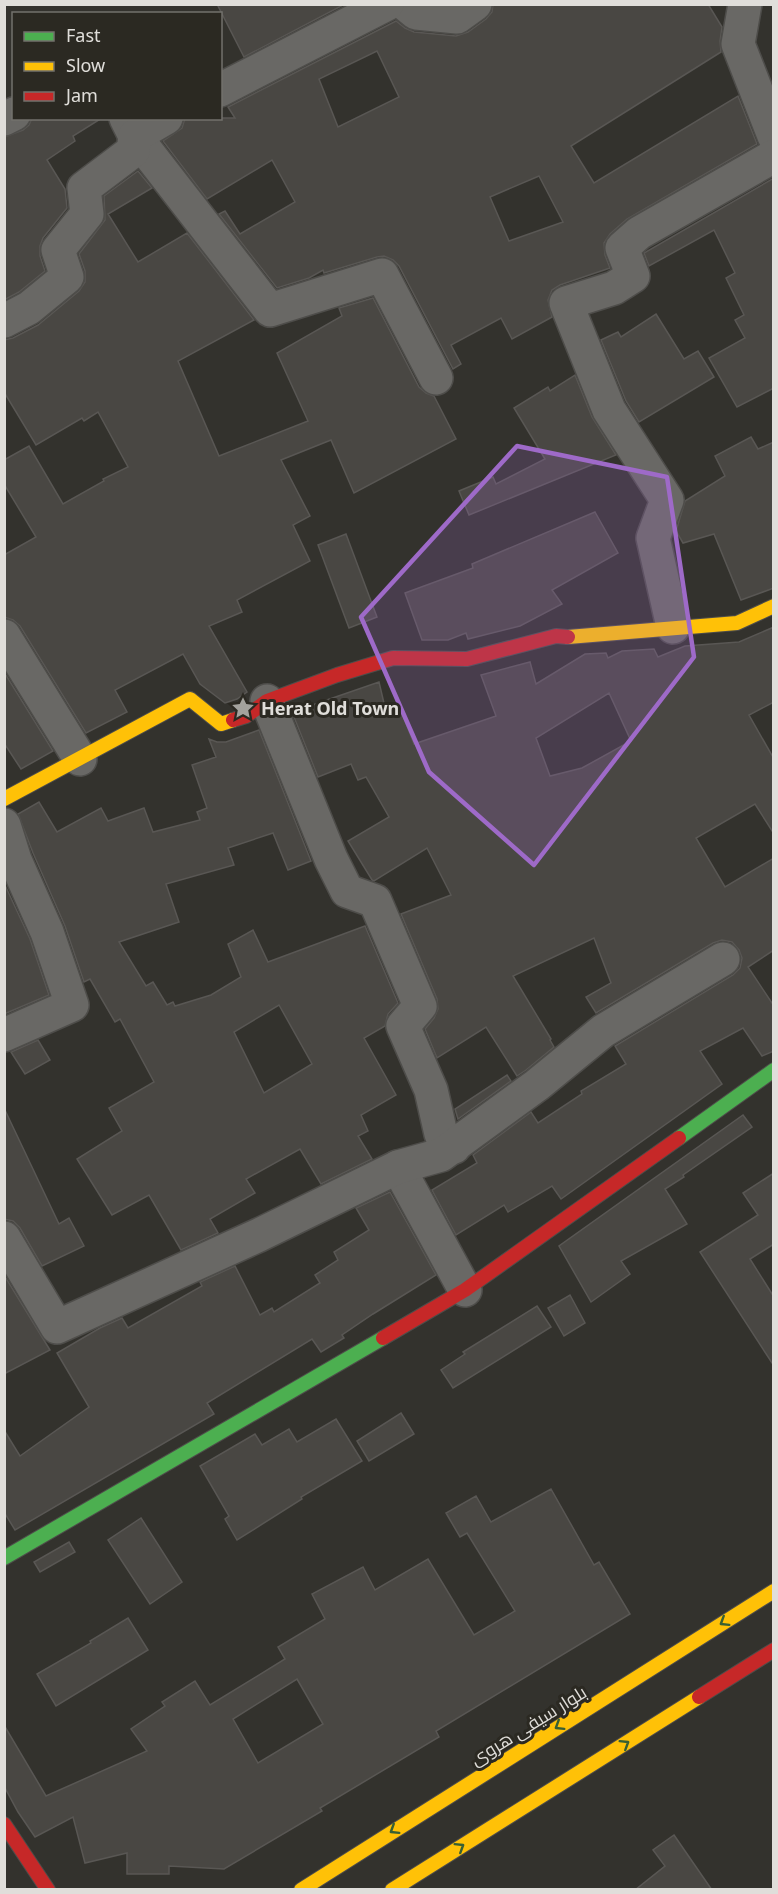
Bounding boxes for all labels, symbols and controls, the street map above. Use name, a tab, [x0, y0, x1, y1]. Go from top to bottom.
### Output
legend	[12, 12, 222, 120]
text: Fast	[66, 23, 101, 47]
text: Slow	[66, 53, 105, 77]
text: Jam	[64, 83, 98, 107]
place icon: Herat Old Town	[230, 695, 256, 721]
place label: Herat Old Town	[261, 696, 399, 720]
one-way arrow	[720, 1615, 731, 1626]
street label: بلوار سیفی هروی	[465, 1680, 591, 1770]
one-way arrow	[555, 1719, 565, 1731]
one-way arrow	[619, 1739, 629, 1751]
one-way arrow	[390, 1823, 400, 1835]
one-way arrow	[454, 1843, 464, 1855]

